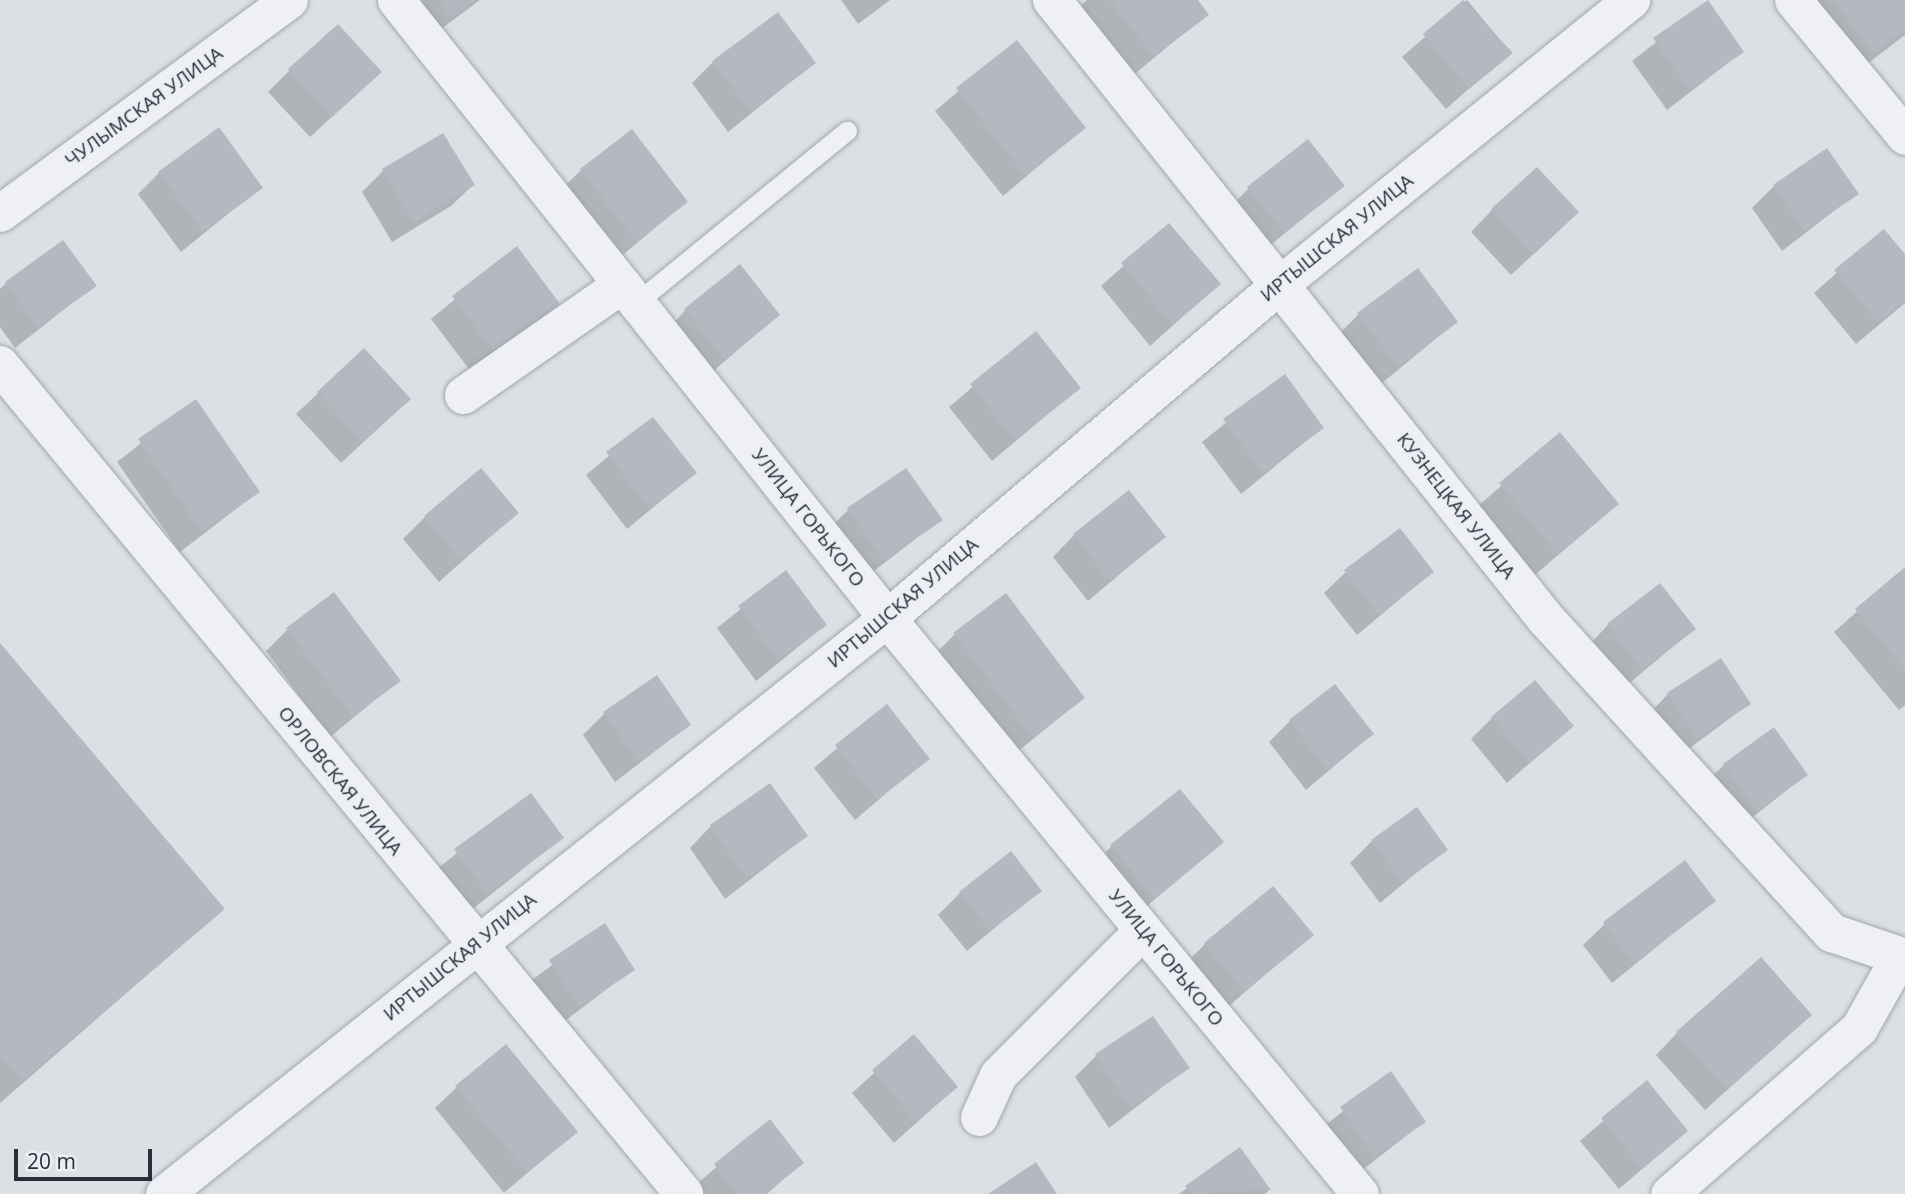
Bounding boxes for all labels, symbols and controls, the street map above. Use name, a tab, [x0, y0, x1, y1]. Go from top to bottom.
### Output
street label: ЧУЛЫМСКАЯ УЛИЦА	[61, 42, 227, 172]
street label: ИРТЫШСКАЯ УЛИЦА	[1256, 169, 1418, 307]
street label: КУЗНЕЦКАЯ УЛИЦА	[1392, 428, 1520, 584]
street label: УЛИЦА ГОРЬКОГО	[747, 444, 869, 592]
street label: ИРТЫШСКАЯ УЛИЦА	[823, 533, 983, 673]
street label: ОРЛОВСКАЯ УЛИЦА	[273, 702, 407, 860]
street label: УЛИЦА ГОРЬКОГО	[1104, 885, 1228, 1031]
street label: ИРТЫШСКАЯ УЛИЦА	[379, 888, 541, 1026]
scale bar	[18, 1134, 156, 1178]
text: 20 m	[27, 1147, 76, 1175]

